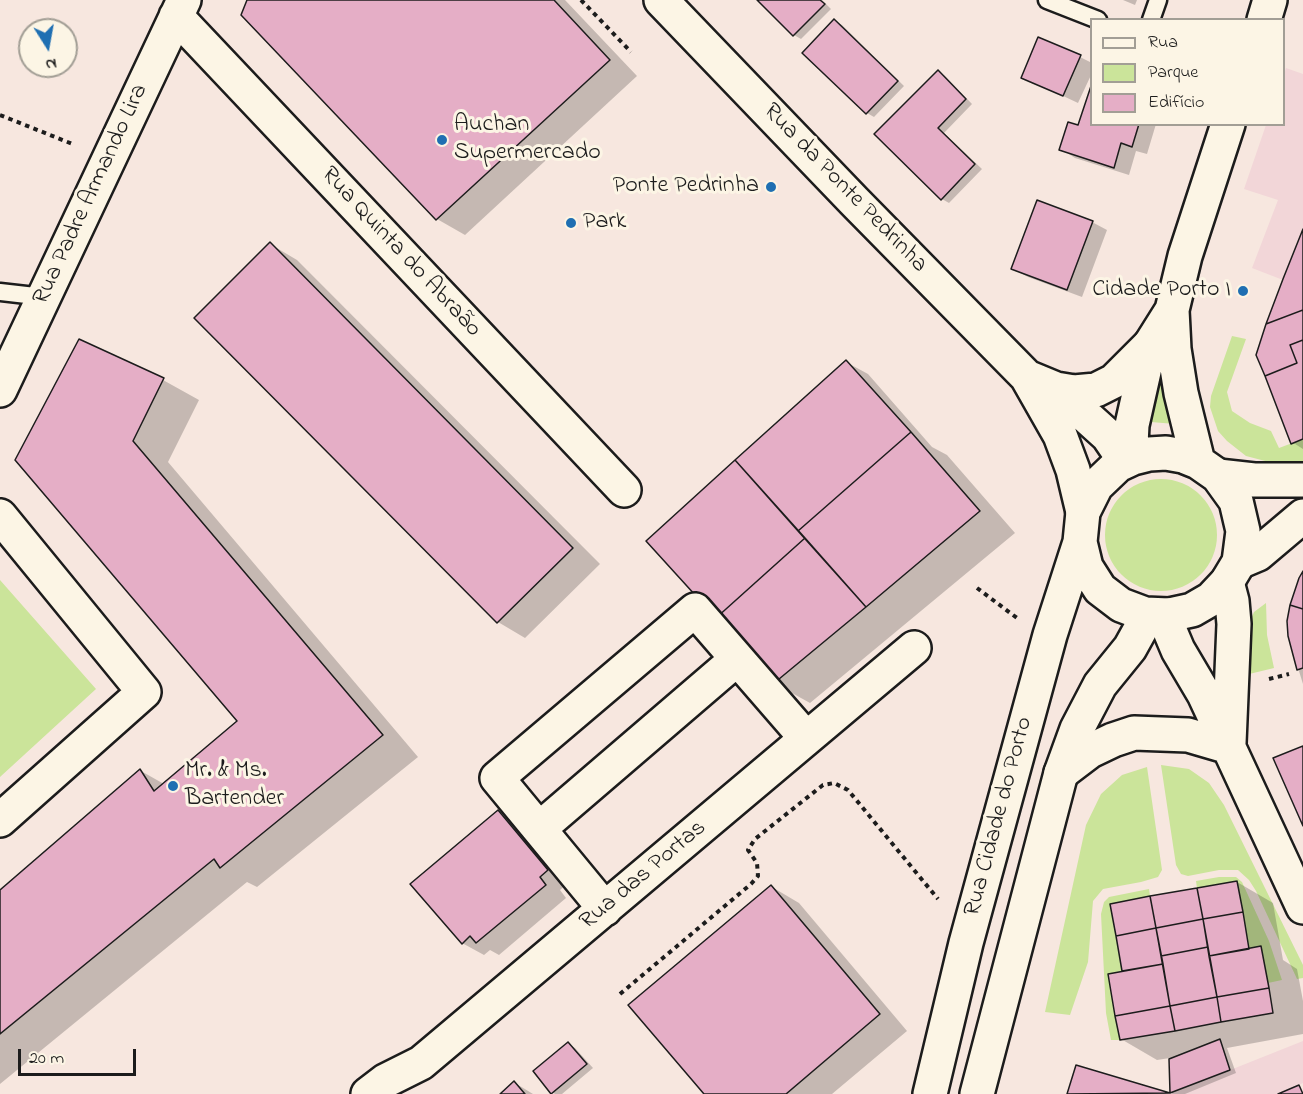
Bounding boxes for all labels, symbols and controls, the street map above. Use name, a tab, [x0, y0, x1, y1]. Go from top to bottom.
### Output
north arrow	[18, 18, 78, 78]
legend	[1090, 18, 1285, 126]
text: Rua	[1148, 30, 1178, 56]
text: N	[43, 51, 59, 77]
text: Parque	[1148, 60, 1198, 86]
street label: Rua Padre Armando Lira	[28, 80, 156, 310]
text: Edifício	[1148, 90, 1204, 116]
street label: Rua da Ponte Pedrinha	[756, 98, 932, 280]
place label: Auchan Supermercado	[454, 112, 601, 168]
marker: Auchan Supermercado	[435, 133, 449, 147]
street label: Rua Quinta do Abraão	[314, 162, 486, 344]
place label: Ponte Pedrinha	[613, 173, 759, 201]
marker: Ponte Pedrinha	[764, 180, 778, 194]
place label: Park	[583, 209, 626, 237]
marker: Park	[564, 216, 578, 230]
place label: Cidade Porto I	[1092, 277, 1231, 305]
marker: Cidade Porto I	[1236, 284, 1250, 298]
street label: Rua Cidade do Porto	[960, 714, 1040, 920]
place label: Mr. & Ms. Bartender	[185, 758, 284, 814]
marker: Mr. & Ms. Bartender	[166, 779, 180, 793]
street label: Rua das Portas	[575, 815, 713, 937]
scale bar	[21, 1037, 140, 1075]
text: 20 m	[29, 1046, 64, 1072]

